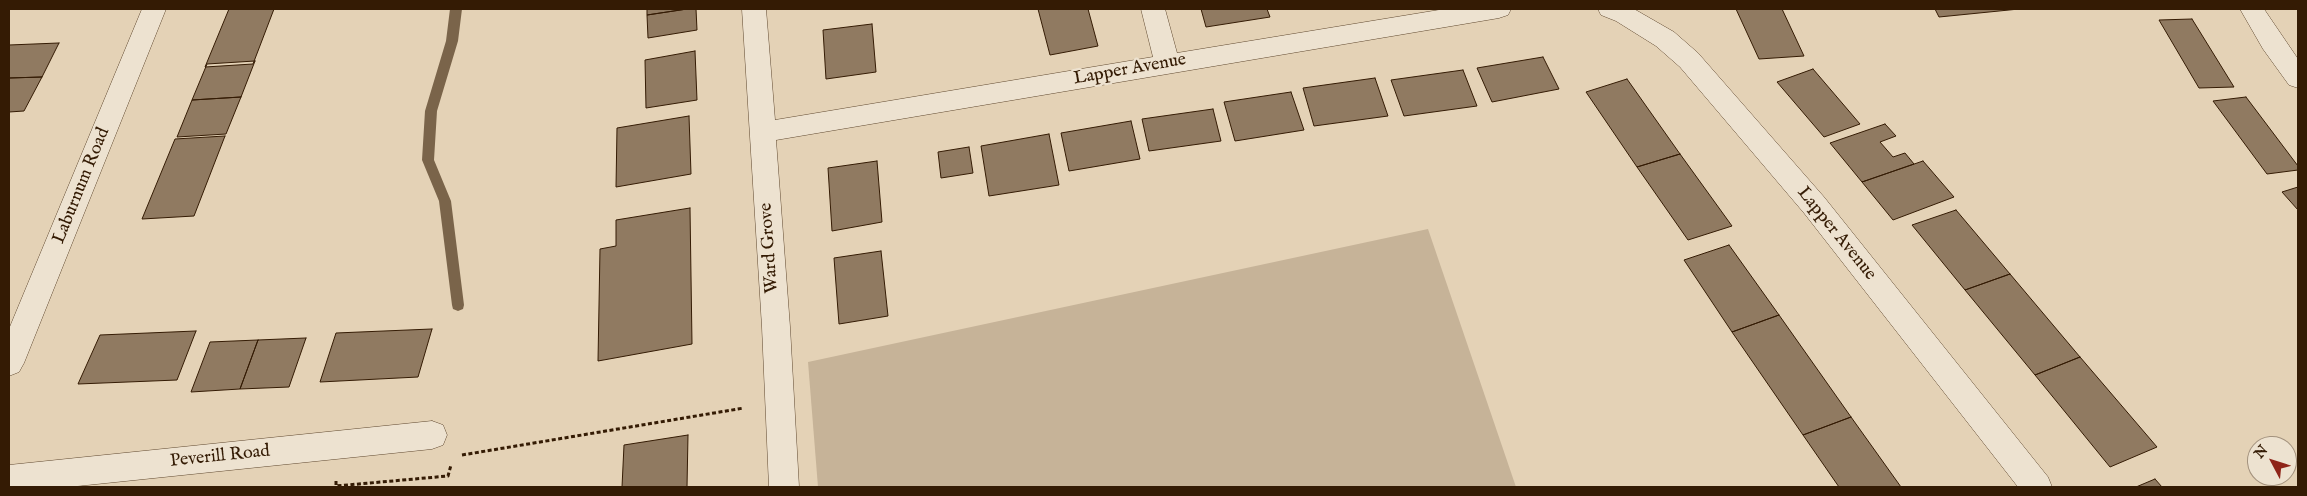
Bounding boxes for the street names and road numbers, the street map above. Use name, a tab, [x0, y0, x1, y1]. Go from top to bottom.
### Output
street label: Lapper Avenue	[1072, 49, 1188, 91]
street label: Laburnum Road	[49, 125, 115, 247]
street label: Lapper Avenue	[1792, 183, 1880, 285]
street label: Ward Grove	[756, 202, 784, 294]
street label: Peverill Road	[169, 441, 271, 473]

